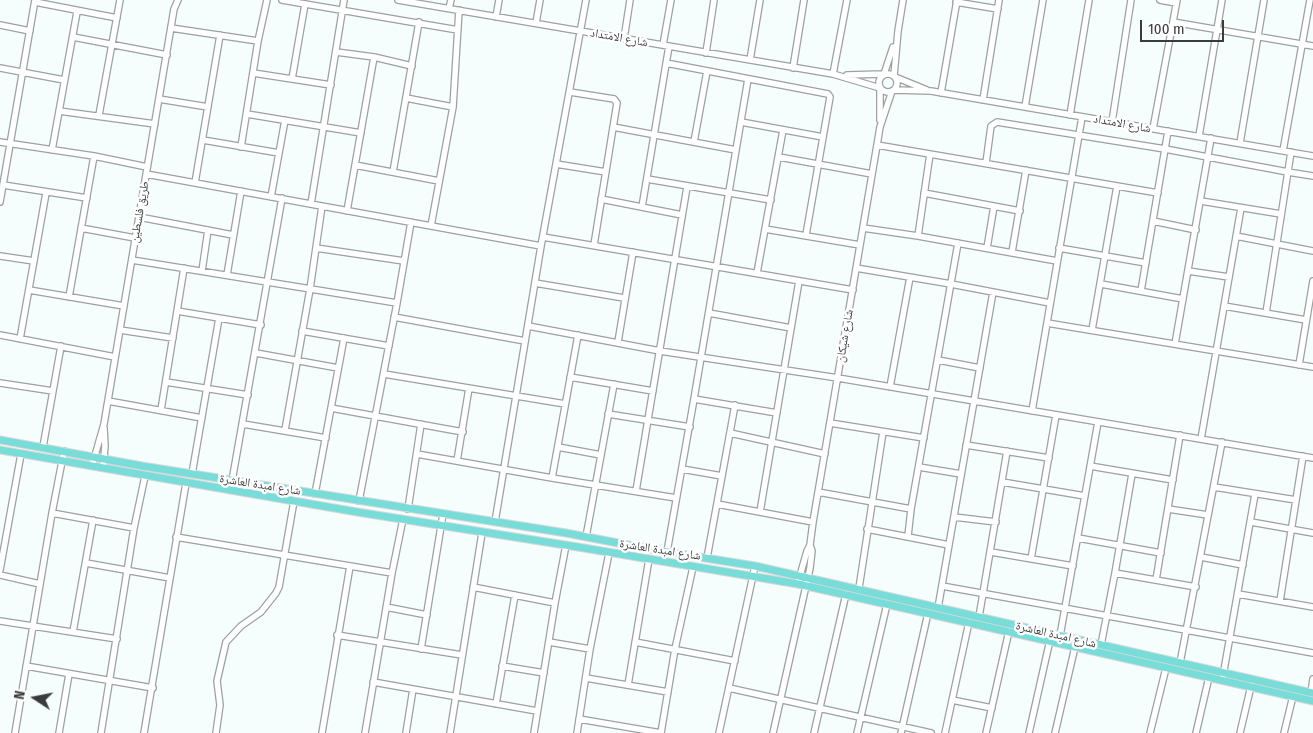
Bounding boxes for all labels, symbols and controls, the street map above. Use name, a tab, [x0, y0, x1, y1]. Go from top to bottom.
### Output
scale bar	[1143, 10, 1227, 42]
text: 100 m	[1148, 20, 1185, 38]
street label: شارع الامتداد	[589, 26, 649, 50]
street label: شارع الامتداد	[1092, 112, 1152, 136]
street label: طريق فلسطين	[128, 180, 152, 244]
street label: شارع شيكان	[833, 308, 857, 364]
street label: شارع امبدة العاشرة	[218, 471, 302, 499]
street label: شارع امبدة العاشرة	[618, 536, 702, 564]
street label: شارع امبدة العاشرة	[1014, 619, 1098, 651]
north arrow	[10, 673, 60, 723]
text: N	[11, 689, 29, 701]

